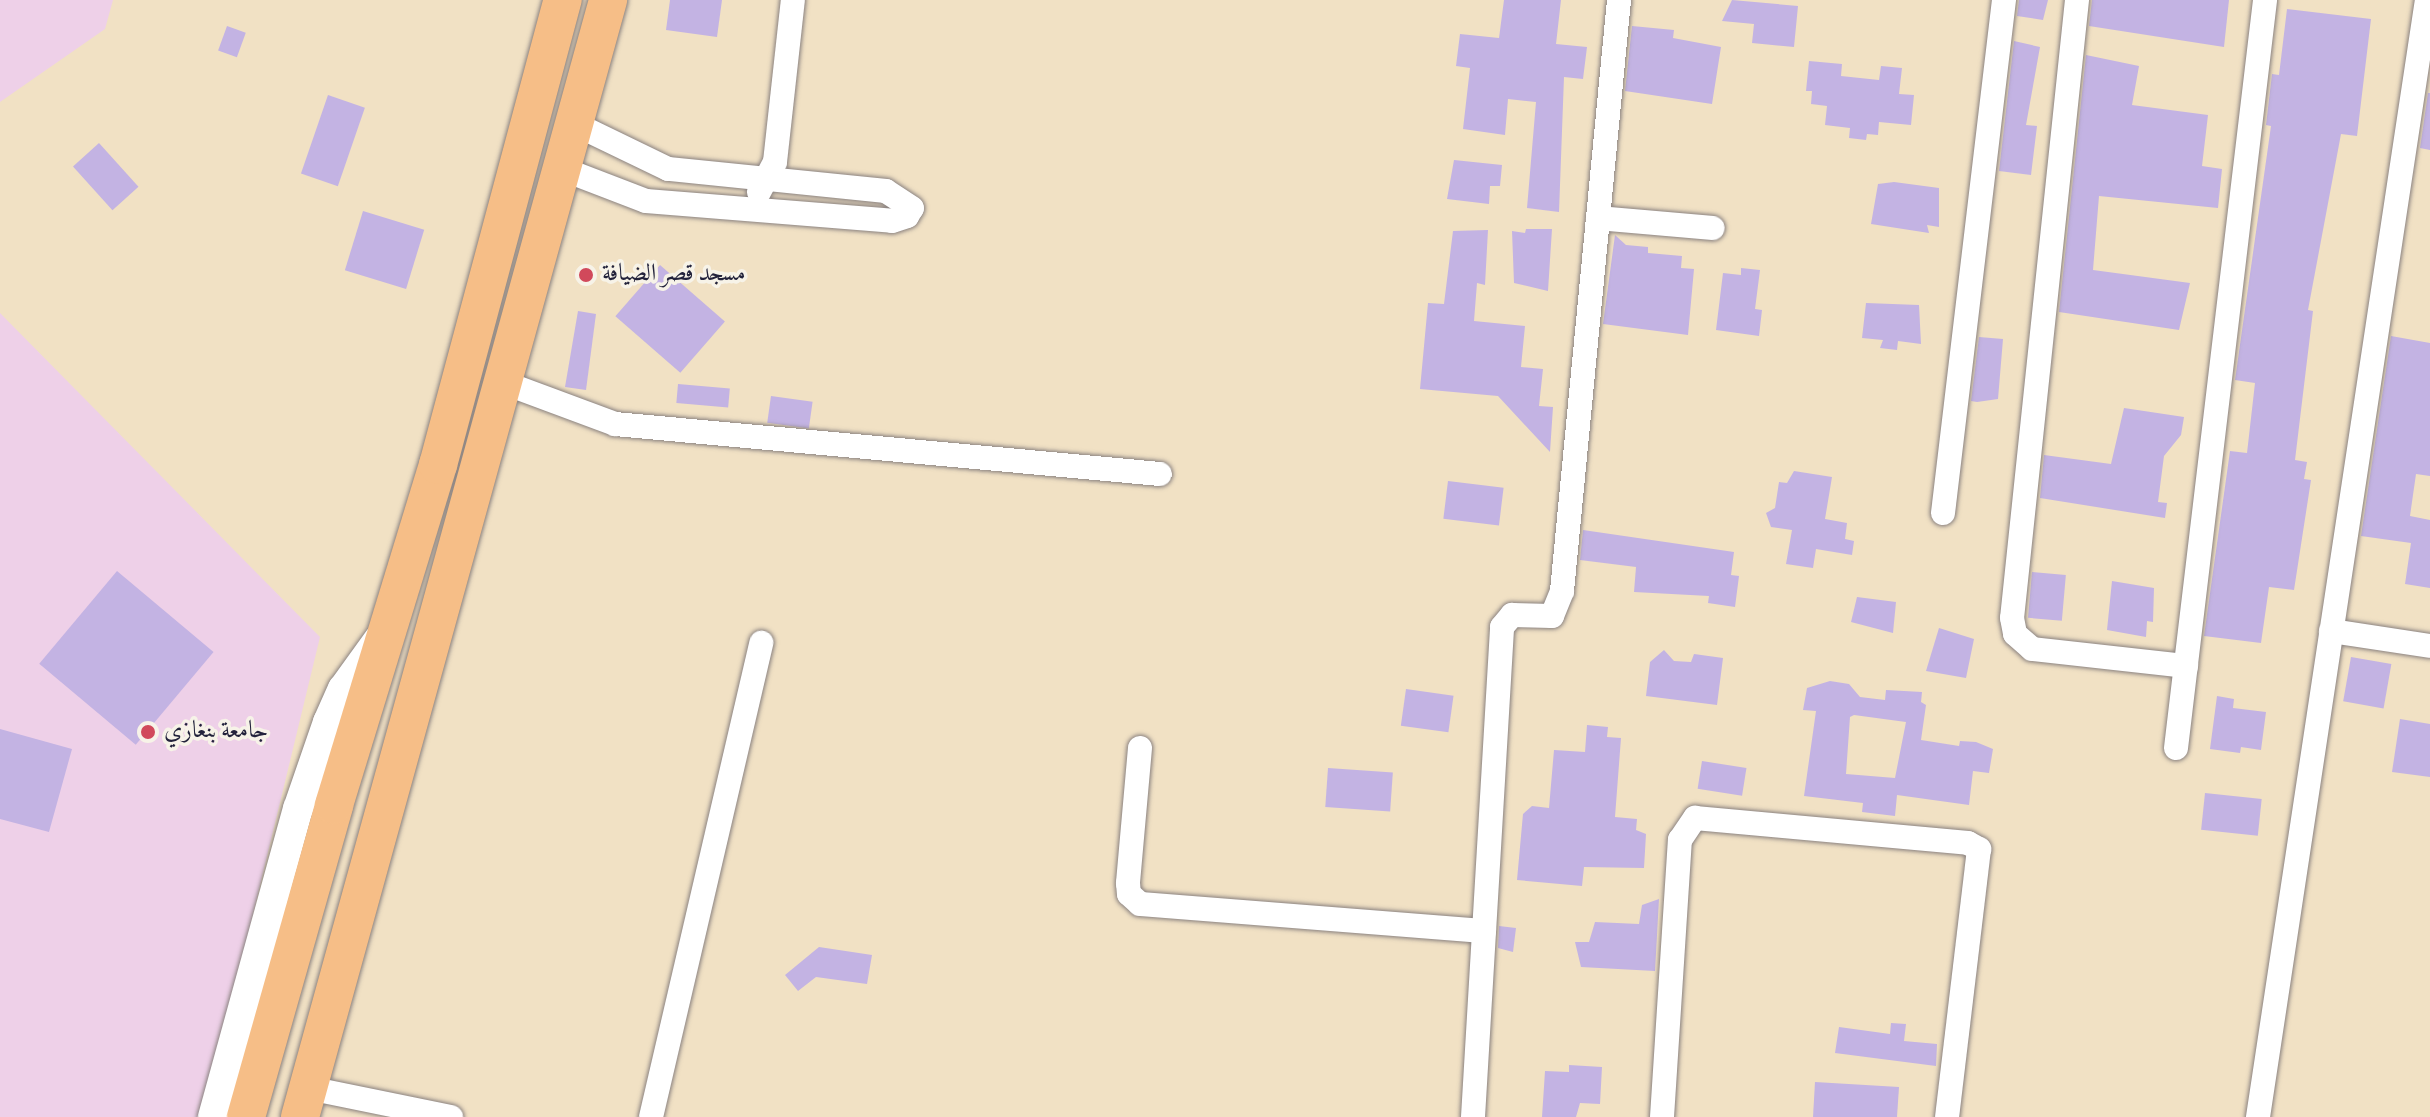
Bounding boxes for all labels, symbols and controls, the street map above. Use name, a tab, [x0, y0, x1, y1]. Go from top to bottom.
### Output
place label: مسجد قصر الضيافة	[602, 261, 746, 289]
marker: مسجد قصر الضيافة	[577, 266, 595, 284]
place label: جامعة بنغازي	[164, 718, 268, 746]
marker: جامعة بنغازي	[139, 723, 157, 741]

